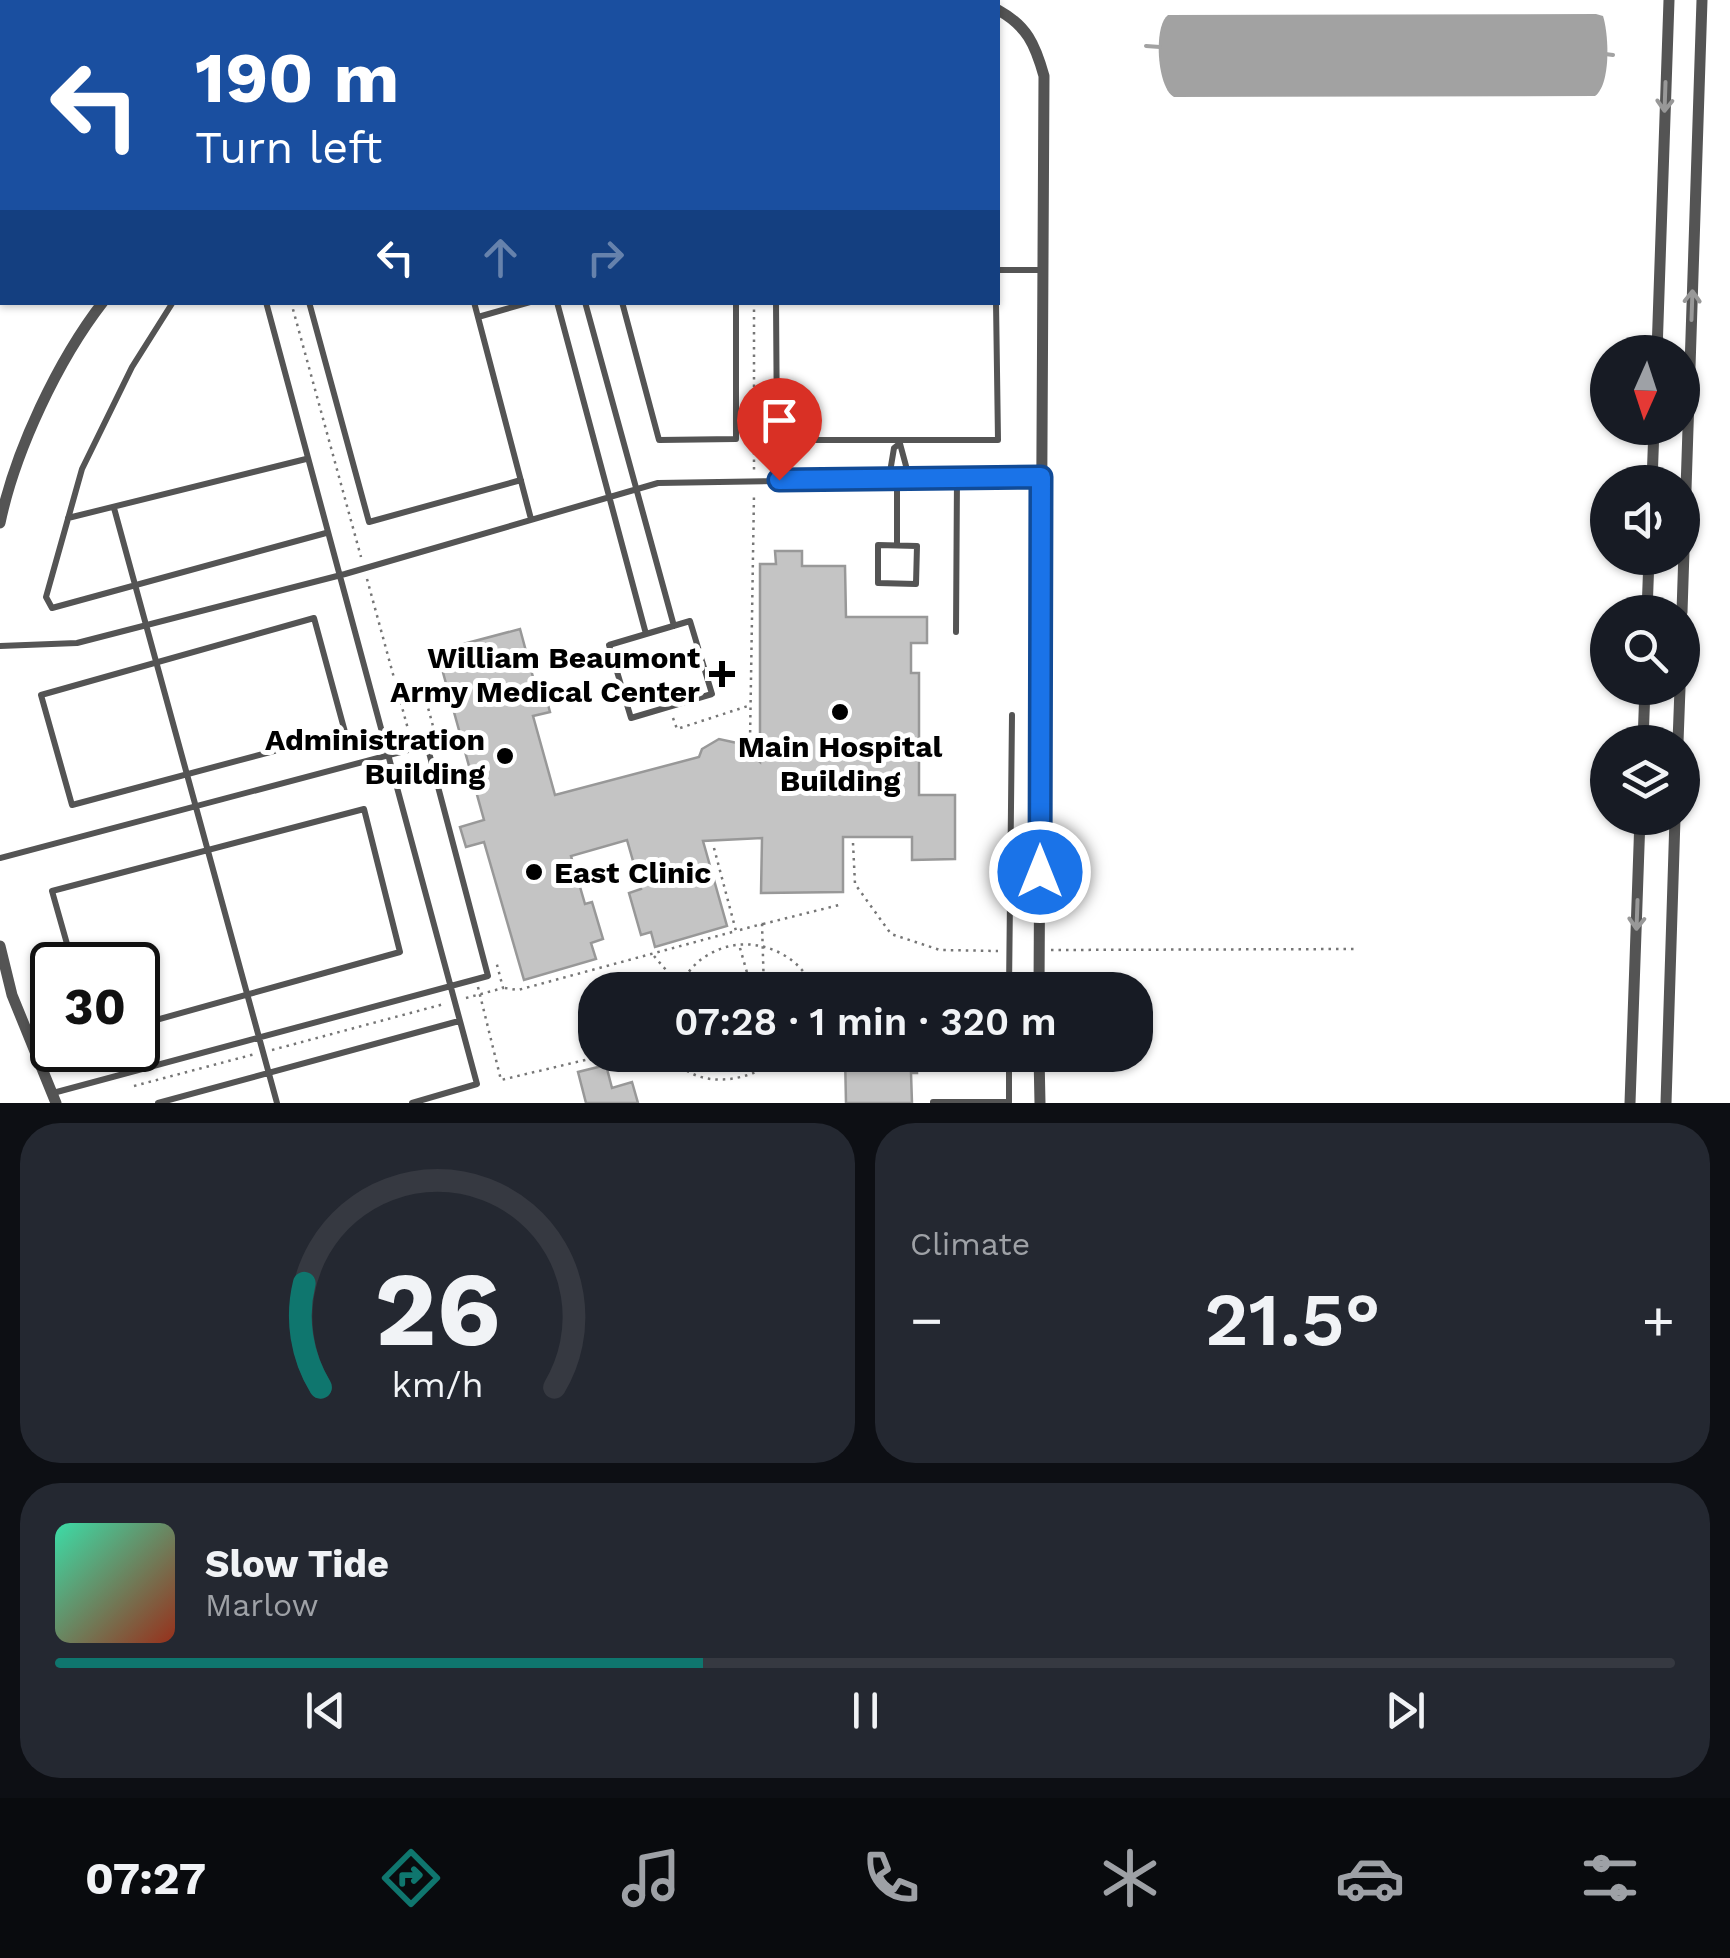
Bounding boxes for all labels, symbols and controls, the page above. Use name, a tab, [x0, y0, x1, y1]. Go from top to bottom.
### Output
text: 190 m	[195, 37, 399, 119]
icon: left	[30, 40, 160, 170]
one-way arrow	[1656, 81, 1675, 113]
text: Turn left	[195, 121, 382, 174]
icon: left	[368, 230, 423, 285]
icon: ahead	[473, 230, 528, 285]
icon: right	[578, 230, 633, 285]
one-way arrow	[1683, 290, 1702, 322]
north arrow	[1590, 335, 1700, 445]
map controls	[1590, 335, 1700, 835]
pin	[737, 378, 822, 481]
icon: arrive	[752, 393, 807, 448]
button: sound	[1590, 465, 1700, 575]
button: search	[1590, 595, 1700, 705]
place label: William Beaumont Army Medical Center	[390, 640, 700, 709]
marker: William Beaumont Army Medical Center	[709, 661, 735, 687]
marker: Main Hospital Building	[829, 701, 851, 723]
place label: Administration Building	[265, 722, 485, 791]
button: layers	[1590, 725, 1700, 835]
place label: Main Hospital Building	[738, 729, 943, 798]
marker: Administration Building	[494, 745, 516, 767]
position arrow	[988, 820, 1092, 924]
place label: East Clinic	[554, 855, 711, 890]
marker: East Clinic	[523, 861, 545, 883]
one-way arrow	[1627, 898, 1646, 930]
speed limit sign: 30	[30, 942, 160, 1072]
text: 07:28 · 1 min · 320 m	[674, 1000, 1057, 1044]
text: Climate	[910, 1225, 1030, 1263]
text: 26	[374, 1248, 501, 1370]
text: 21.5°	[1204, 1275, 1381, 1363]
text: −	[910, 1288, 943, 1352]
text: +	[1642, 1288, 1675, 1352]
text: km/h	[391, 1364, 484, 1406]
text: Slow Tide	[205, 1542, 389, 1586]
text: Marlow	[205, 1586, 319, 1624]
icon: previous	[298, 1683, 353, 1738]
icon: pause	[838, 1683, 893, 1738]
icon: next	[1378, 1683, 1433, 1738]
icon: directions	[376, 1843, 446, 1913]
icon: music	[616, 1843, 686, 1913]
icon: phone	[856, 1843, 926, 1913]
icon: climate	[1095, 1843, 1165, 1913]
icon: car	[1335, 1843, 1405, 1913]
icon: filters	[1575, 1843, 1645, 1913]
text: 07:27	[85, 1852, 206, 1905]

